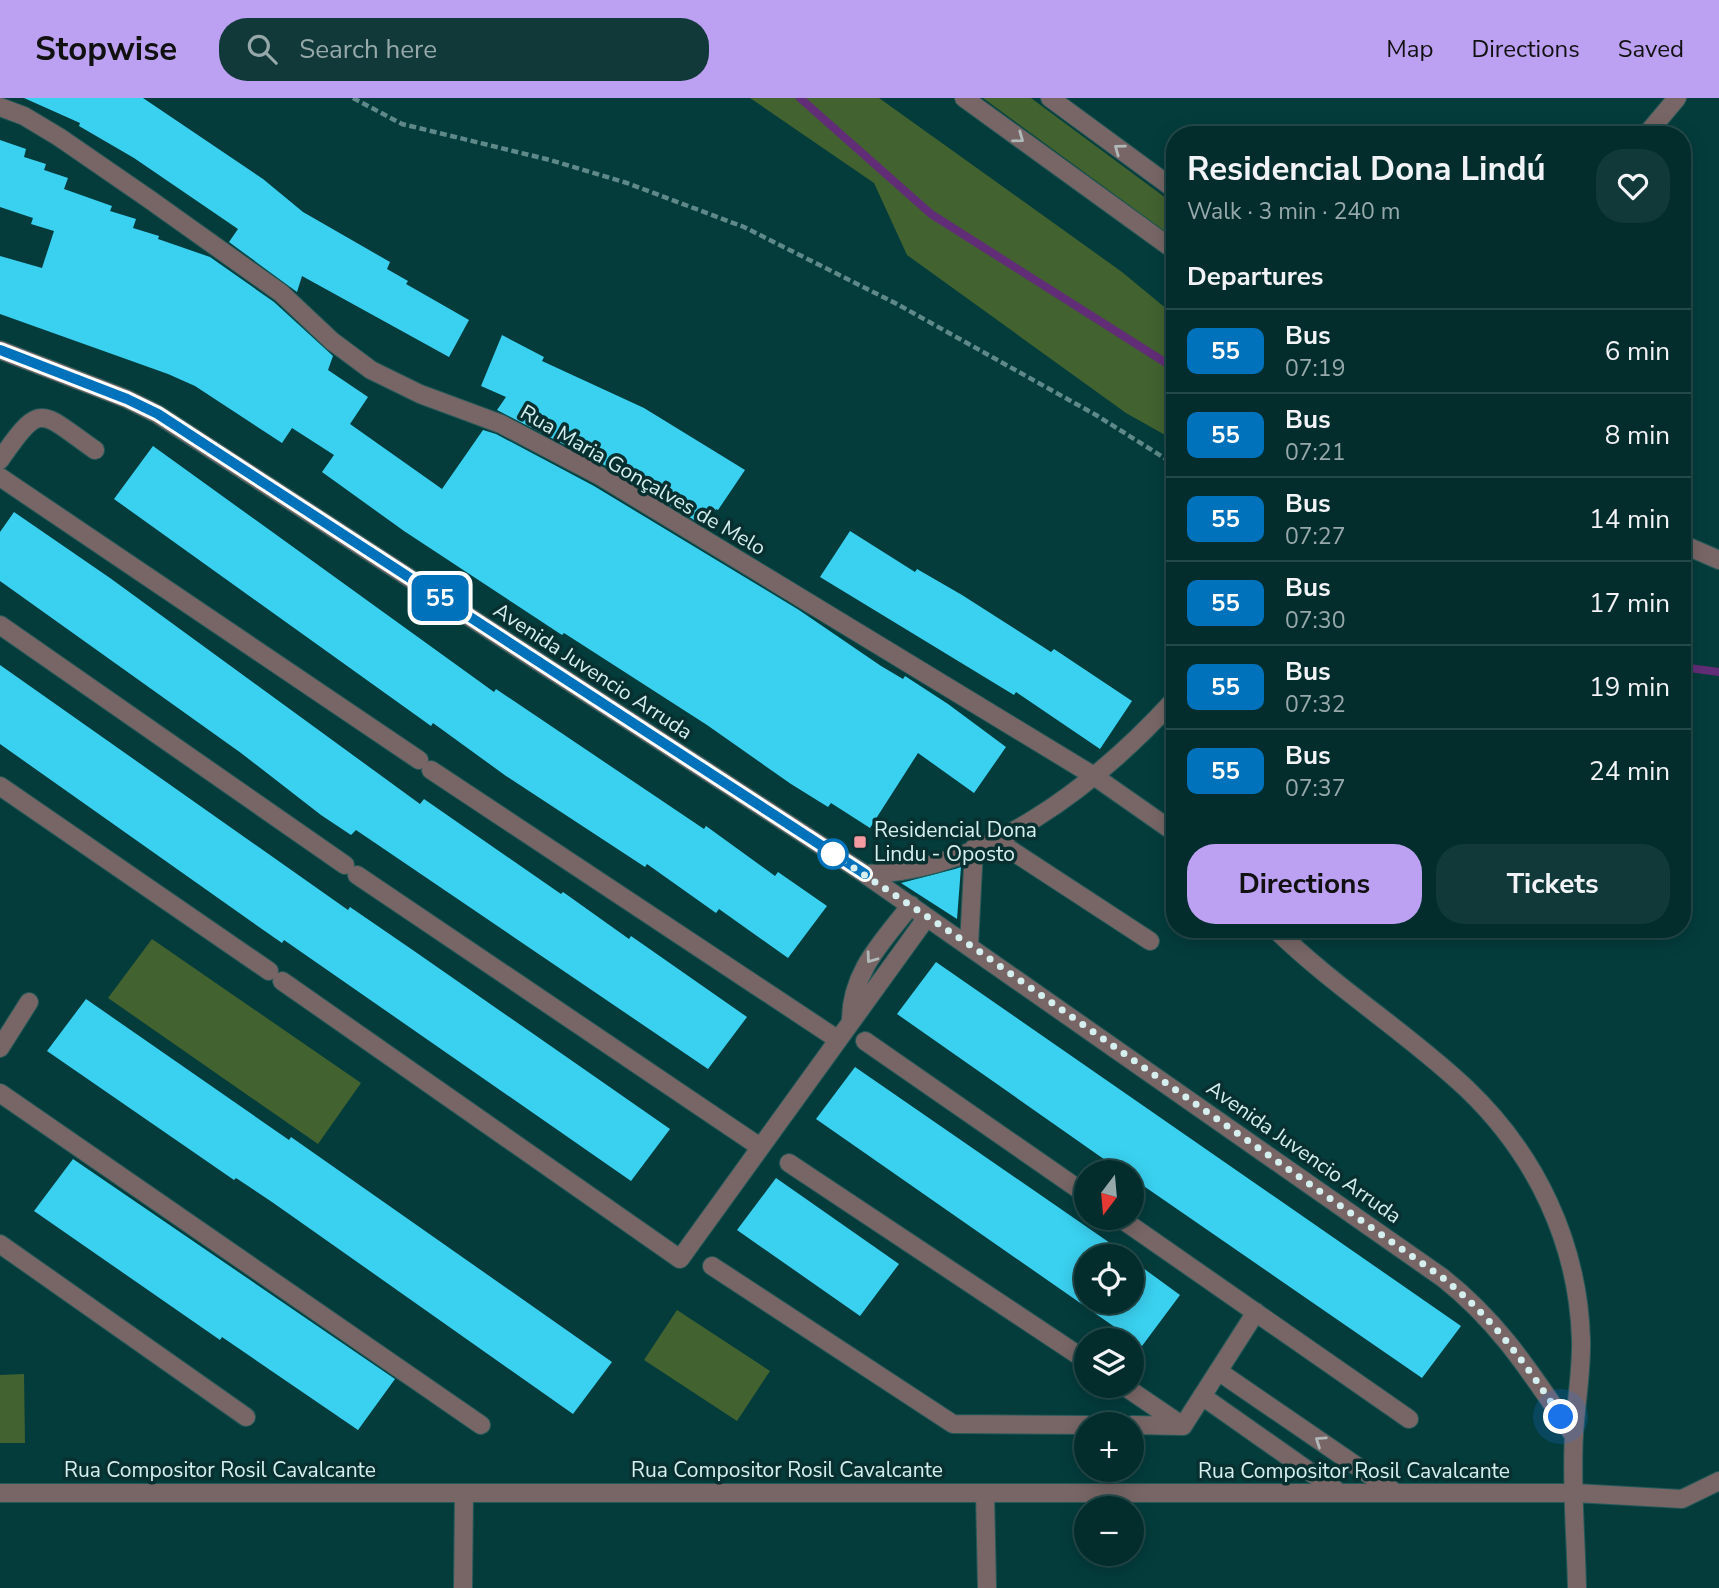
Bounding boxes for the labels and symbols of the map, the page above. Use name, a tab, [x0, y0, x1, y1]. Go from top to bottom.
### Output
one-way arrow	[1011, 130, 1024, 142]
one-way arrow	[1114, 144, 1127, 157]
street label: Rua Maria Gonçalves de Melo	[515, 398, 771, 562]
line badge: 55	[408, 575, 472, 621]
street label: Avenida Juvencio Arruda	[488, 596, 698, 746]
place label: Residencial Dona Lindu - Oposto	[874, 816, 1037, 868]
marker: Residencial Dona Lindu - Oposto	[852, 834, 868, 850]
unlabelled marker	[818, 839, 848, 869]
one-way arrow	[866, 951, 879, 963]
street label: Avenida Juvencio Arruda	[1201, 1074, 1407, 1230]
north arrow	[1074, 1160, 1144, 1230]
your location	[1543, 1399, 1578, 1434]
one-way arrow	[1315, 1437, 1328, 1449]
street label: Rua Compositor Rosil Cavalcante	[64, 1456, 376, 1484]
street label: Rua Compositor Rosil Cavalcante	[631, 1456, 943, 1484]
street label: Rua Compositor Rosil Cavalcante	[1198, 1457, 1510, 1485]

